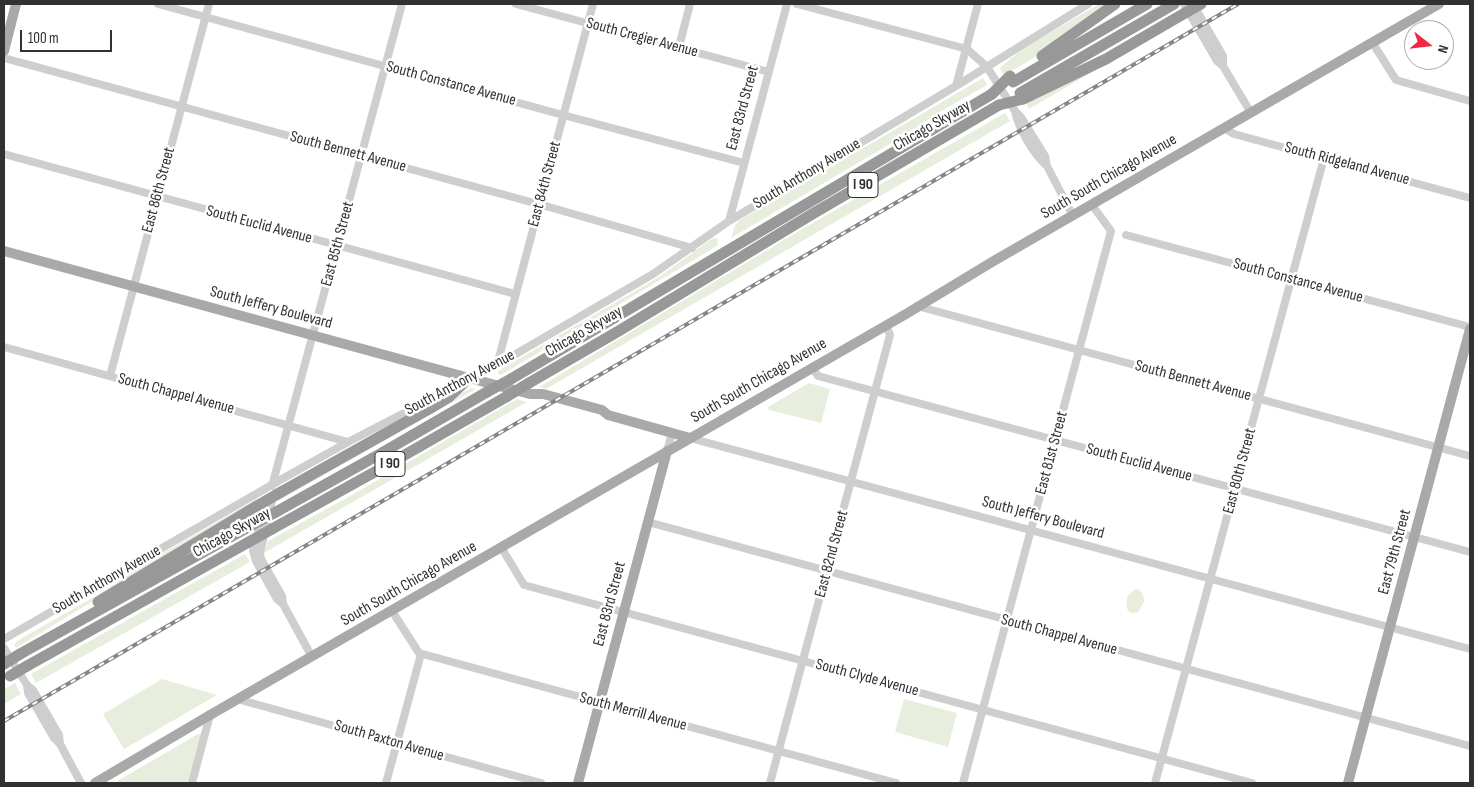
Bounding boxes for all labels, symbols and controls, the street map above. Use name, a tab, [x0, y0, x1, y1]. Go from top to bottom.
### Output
street label: South Cregier Avenue	[584, 14, 700, 62]
scale bar	[22, 20, 115, 52]
north arrow	[1404, 20, 1454, 70]
text: 100 m	[28, 29, 59, 48]
text: N	[1434, 43, 1452, 55]
street label: South Constance Avenue	[384, 57, 518, 111]
street label: East 83rd Street	[723, 64, 763, 152]
street label: Chicago Skyway	[890, 96, 974, 156]
street label: South Bennett Avenue	[288, 127, 408, 177]
street label: South South Chicago Avenue	[1038, 130, 1180, 224]
street label: South Anthony Avenue	[750, 134, 864, 214]
street label: South Ridgeland Avenue	[1282, 138, 1412, 190]
street label: East 84th Street	[524, 139, 566, 229]
street label: East 86th Street	[138, 145, 180, 235]
road number: I 90	[848, 172, 878, 198]
street label: East 85th Street	[317, 199, 359, 289]
street label: South Euclid Avenue	[204, 202, 314, 248]
street label: South Constance Avenue	[1231, 254, 1365, 308]
street label: South Jeffery Boulevard	[208, 282, 334, 334]
street label: Chicago Skyway	[542, 302, 626, 362]
street label: South South Chicago Avenue	[688, 334, 830, 428]
street label: South Anthony Avenue	[402, 346, 518, 420]
street label: South Bennett Avenue	[1133, 356, 1253, 406]
street label: South Chappel Avenue	[116, 369, 236, 419]
street label: East 81st Street	[1032, 409, 1072, 497]
street label: East 80th Street	[1219, 426, 1261, 516]
street label: South Euclid Avenue	[1084, 440, 1194, 486]
road number: I 90	[375, 452, 405, 476]
street label: South Jeffery Boulevard	[980, 492, 1106, 544]
street label: Chicago Skyway	[190, 504, 274, 562]
street label: East 79th Street	[1374, 507, 1416, 597]
street label: East 82nd Street	[811, 508, 853, 600]
street label: South South Chicago Avenue	[338, 537, 480, 631]
street label: South Anthony Avenue	[50, 541, 164, 619]
street label: East 83rd Street	[590, 560, 630, 648]
street label: South Chappel Avenue	[999, 610, 1119, 660]
street label: South Clyde Avenue	[813, 655, 921, 701]
street label: South Merrill Avenue	[577, 688, 689, 736]
street label: South Paxton Avenue	[332, 716, 446, 766]

